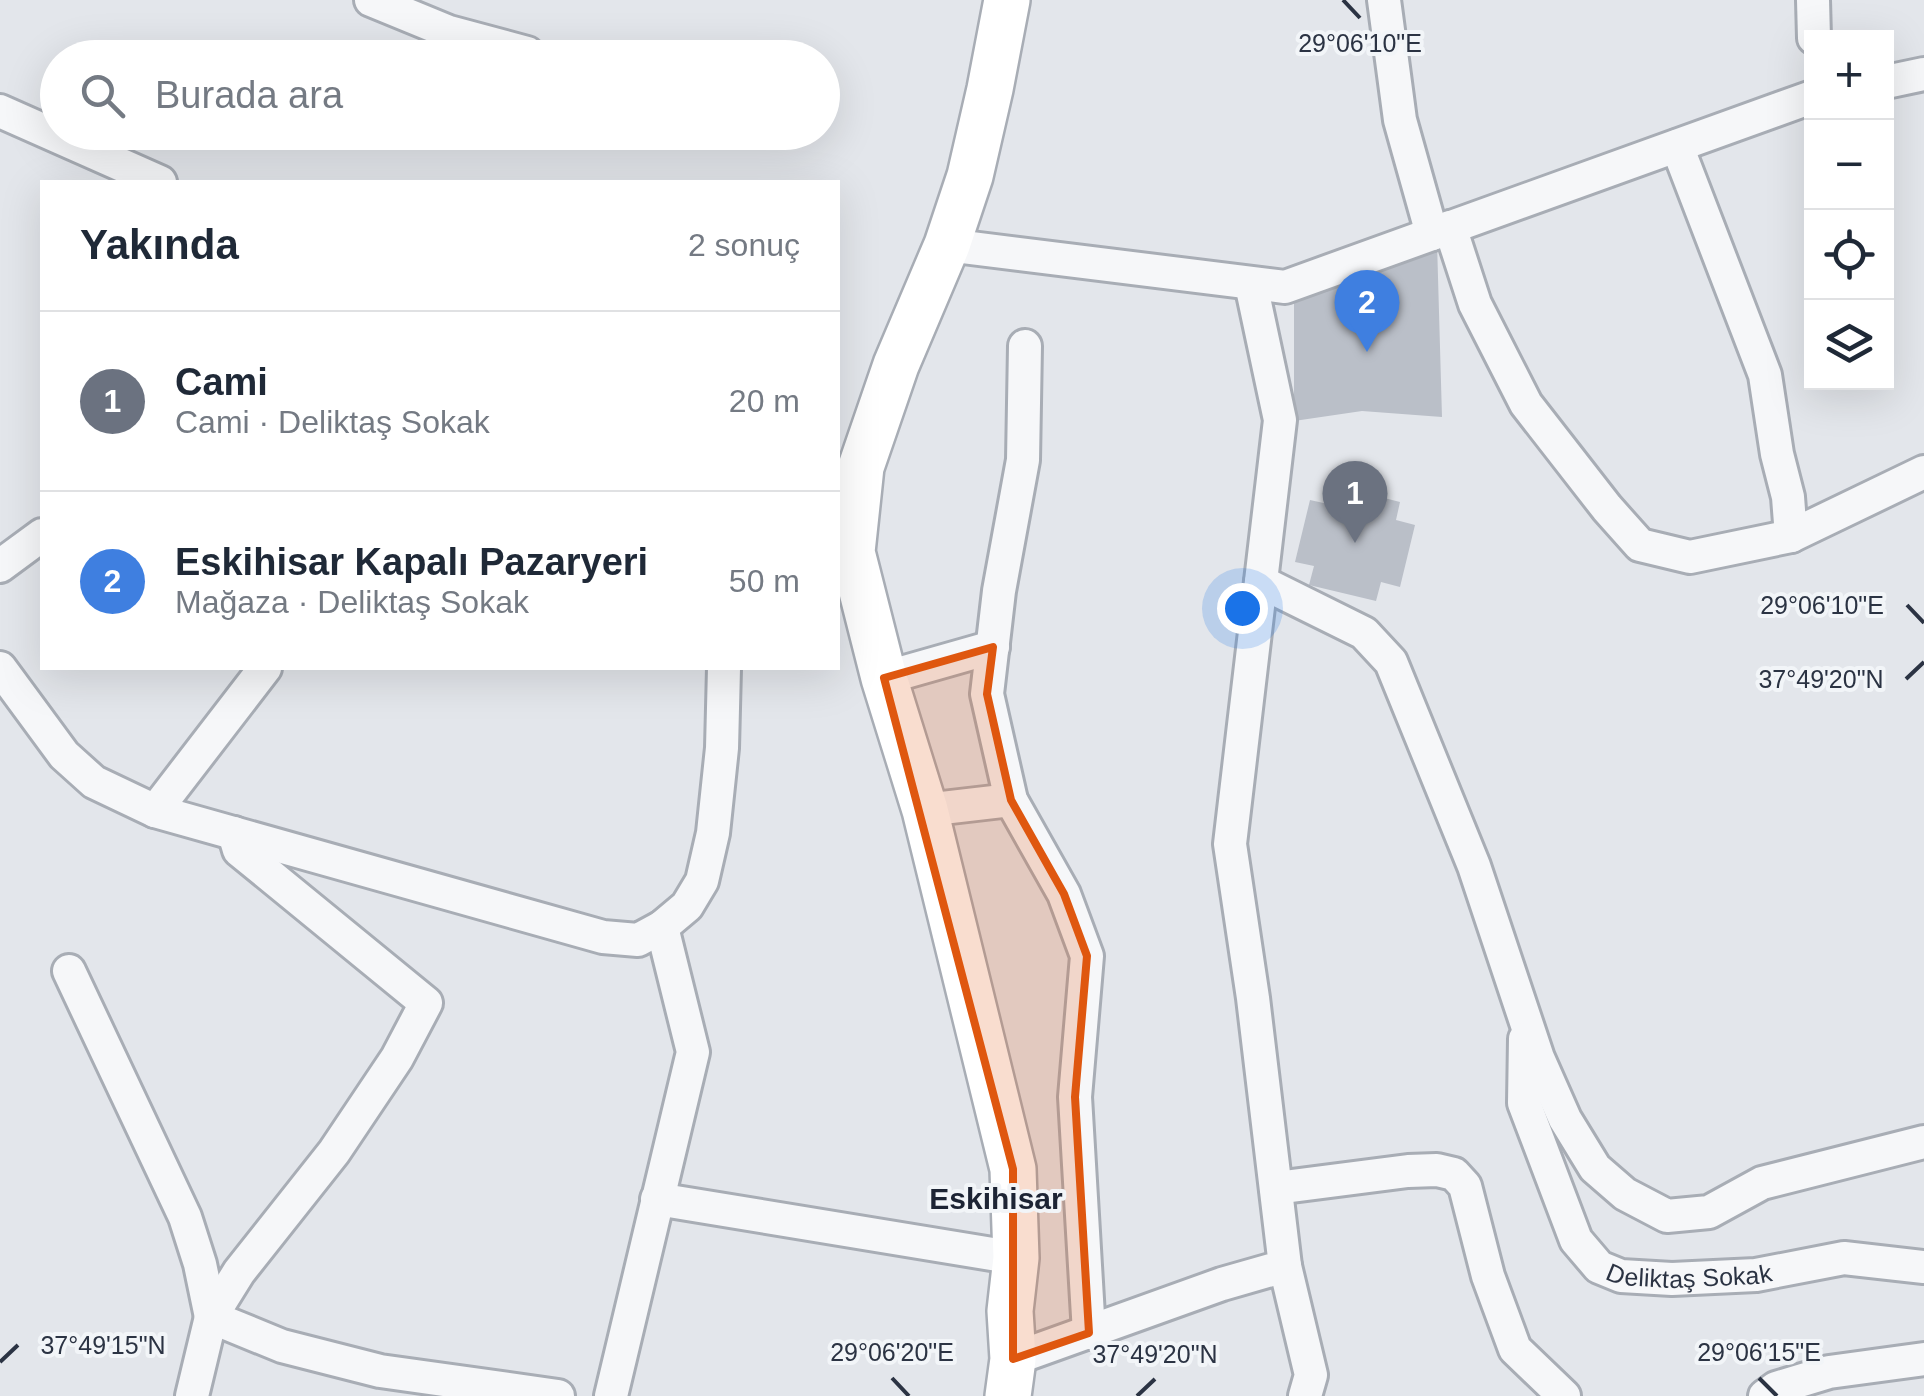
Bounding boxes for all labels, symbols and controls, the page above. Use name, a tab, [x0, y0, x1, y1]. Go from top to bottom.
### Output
text: 29°06'10"E	[1298, 29, 1422, 57]
map controls	[1804, 30, 1894, 390]
button: +	[1804, 30, 1894, 120]
search box	[40, 40, 840, 150]
icon: search	[75, 68, 130, 123]
text: Burada ara	[155, 74, 343, 116]
button: −	[1804, 120, 1894, 210]
button: locate	[1804, 210, 1894, 300]
text: Yakında	[80, 221, 239, 268]
text: 2 sonuç	[688, 227, 800, 263]
pin: 2	[1334, 270, 1400, 352]
button: layers	[1804, 300, 1894, 390]
text: Cami	[175, 361, 268, 403]
text: 1	[104, 383, 121, 419]
text: 20 m	[729, 383, 800, 419]
text: Cami · Deliktaş Sokak	[175, 404, 490, 440]
pin: 1	[1322, 460, 1388, 543]
text: Eskihisar Kapalı Pazaryeri	[175, 541, 648, 583]
text: 2	[104, 563, 121, 599]
text: 50 m	[729, 563, 800, 599]
your location	[1217, 583, 1268, 634]
text: Mağaza · Deliktaş Sokak	[175, 584, 529, 620]
text: 29°06'10"E	[1760, 591, 1884, 619]
text: 37°49'20"N	[1758, 665, 1884, 693]
district label: Eskihisar	[929, 1182, 1063, 1215]
street label: Deliktaş Sokak	[1602, 1258, 1775, 1293]
text: 37°49'15"N	[40, 1331, 166, 1359]
text: 29°06'20"E	[830, 1338, 954, 1366]
text: 29°06'15"E	[1697, 1338, 1821, 1366]
text: 37°49'20"N	[1092, 1340, 1218, 1368]

